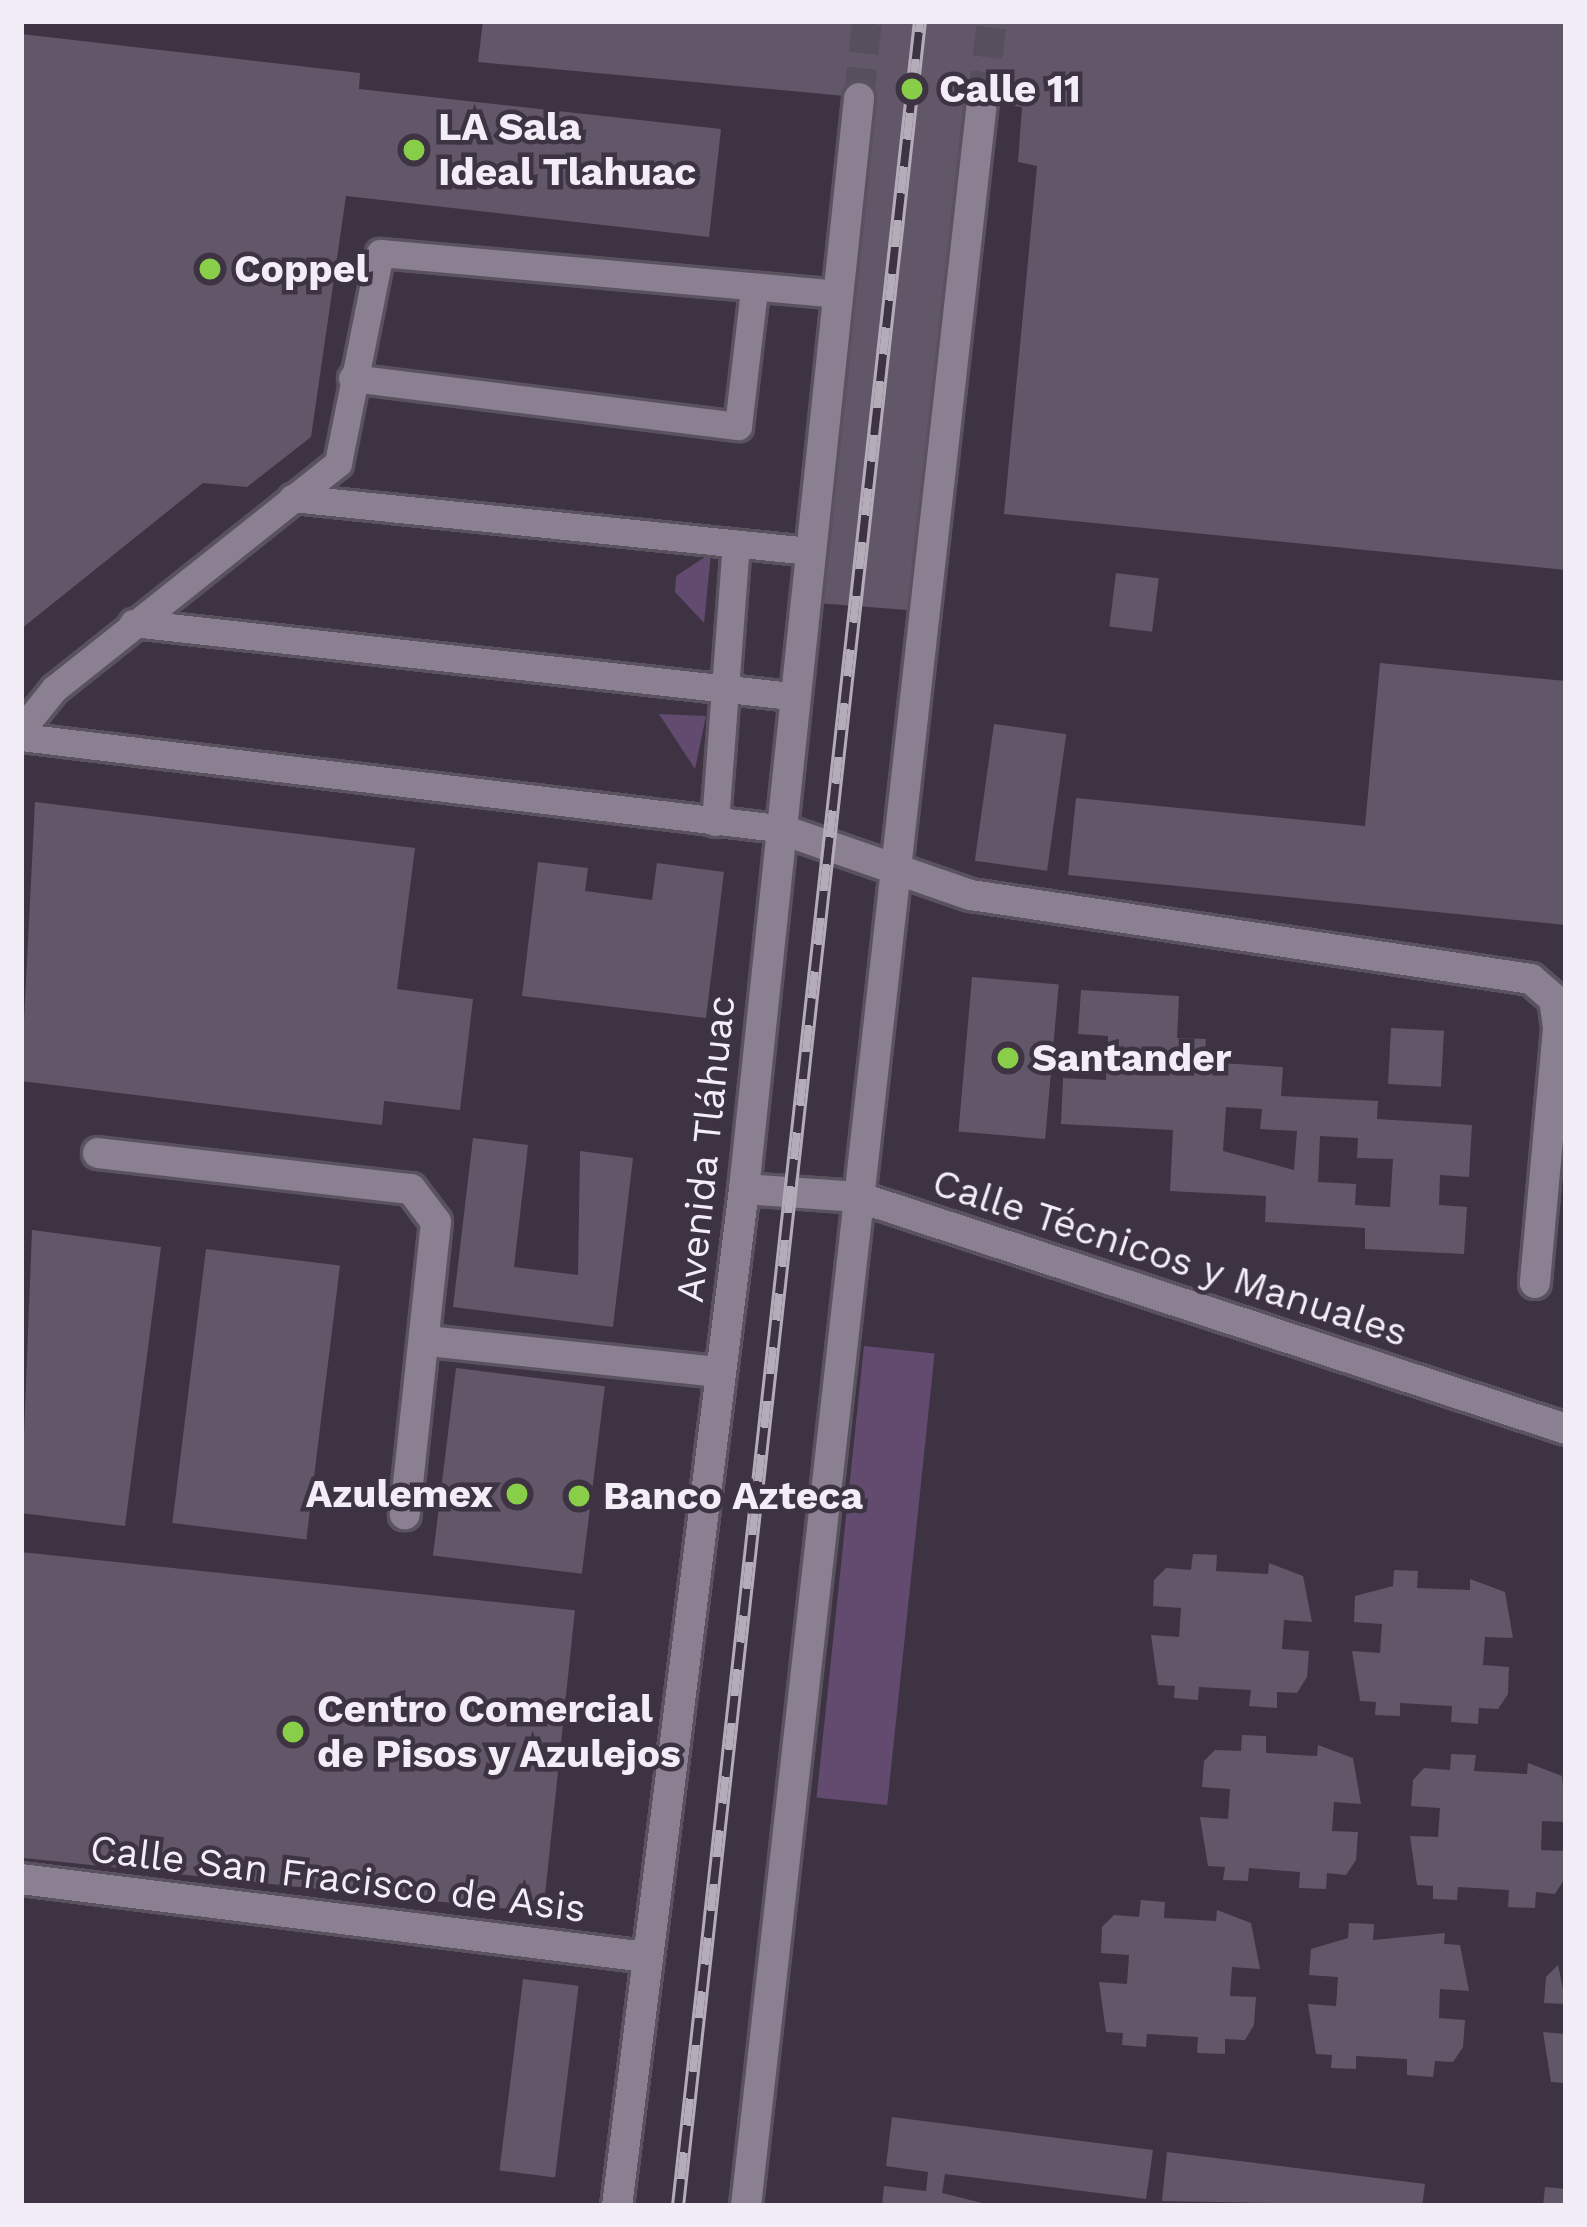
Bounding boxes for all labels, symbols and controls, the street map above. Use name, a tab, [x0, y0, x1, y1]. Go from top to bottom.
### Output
place label: Calle 11	[939, 66, 1081, 112]
marker: Calle 11	[896, 73, 928, 105]
place label: LA Sala Ideal Tlahuac	[438, 105, 698, 196]
marker: LA Sala Ideal Tlahuac	[401, 137, 427, 163]
place label: Coppel	[234, 246, 368, 292]
marker: Coppel	[197, 256, 223, 282]
street label: Avenida Tláhuac	[666, 992, 746, 1306]
place label: Santander	[1032, 1035, 1232, 1081]
marker: Santander	[995, 1045, 1021, 1071]
street label: Calle Técnicos y Manuales	[925, 1159, 1415, 1357]
place label: Azulemex	[306, 1471, 493, 1517]
place label: Banco Azteca	[603, 1473, 864, 1519]
marker: Azulemex	[504, 1481, 530, 1507]
marker: Banco Azteca	[566, 1483, 592, 1509]
place label: Centro Comercial de Pisos y Azulejos	[317, 1687, 683, 1778]
marker: Centro Comercial de Pisos y Azulejos	[280, 1719, 306, 1745]
street label: Calle San Fracisco de Asis	[87, 1825, 589, 1933]

